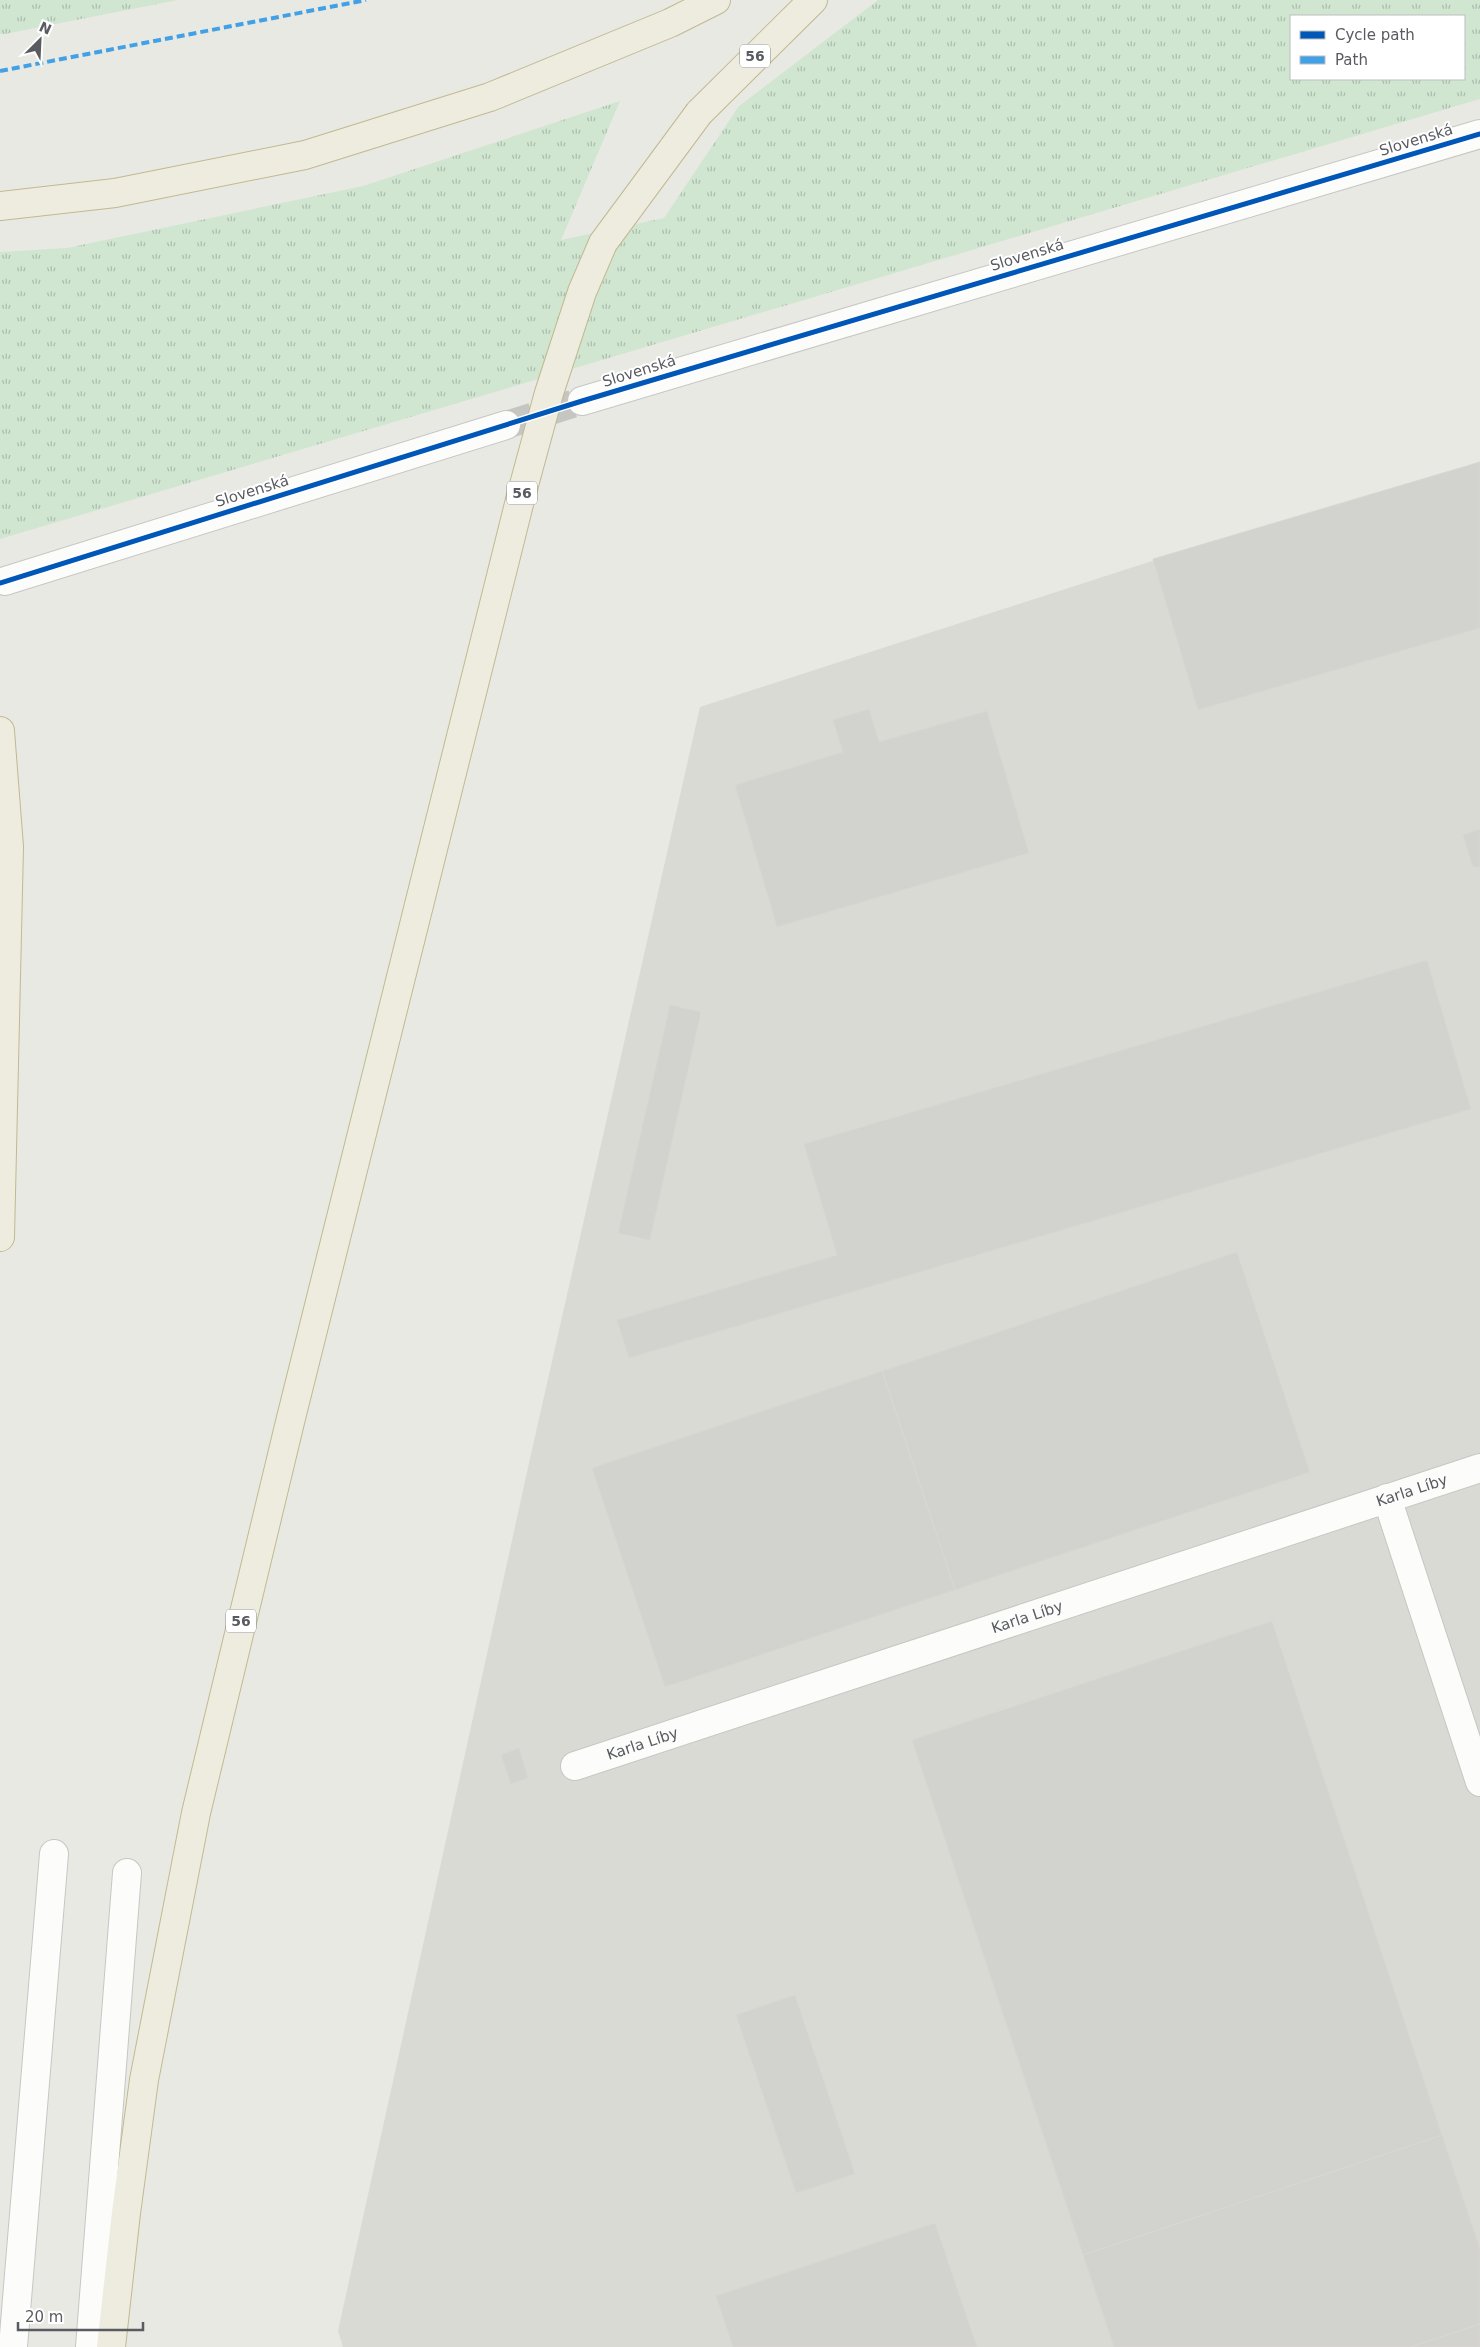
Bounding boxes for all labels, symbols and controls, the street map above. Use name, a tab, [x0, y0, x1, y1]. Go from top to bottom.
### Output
north arrow	[15, 15, 65, 65]
legend	[1290, 15, 1465, 80]
text: N	[37, 18, 54, 38]
text: Cycle path	[1335, 26, 1415, 44]
road number: 56	[740, 44, 770, 68]
text: Path	[1335, 51, 1368, 69]
street label: Slovenská	[1377, 120, 1455, 160]
street label: Slovenská	[988, 235, 1066, 275]
street label: Slovenská	[600, 351, 678, 391]
street label: Slovenská	[213, 471, 291, 511]
road number: 56	[507, 482, 537, 504]
street label: Karla Líby	[1374, 1470, 1450, 1511]
street label: Karla Líby	[989, 1597, 1065, 1637]
road number: 56	[226, 1610, 256, 1632]
street label: Karla Líby	[604, 1724, 681, 1764]
scale bar	[18, 2300, 142, 2332]
text: 20 m	[25, 2308, 63, 2326]

